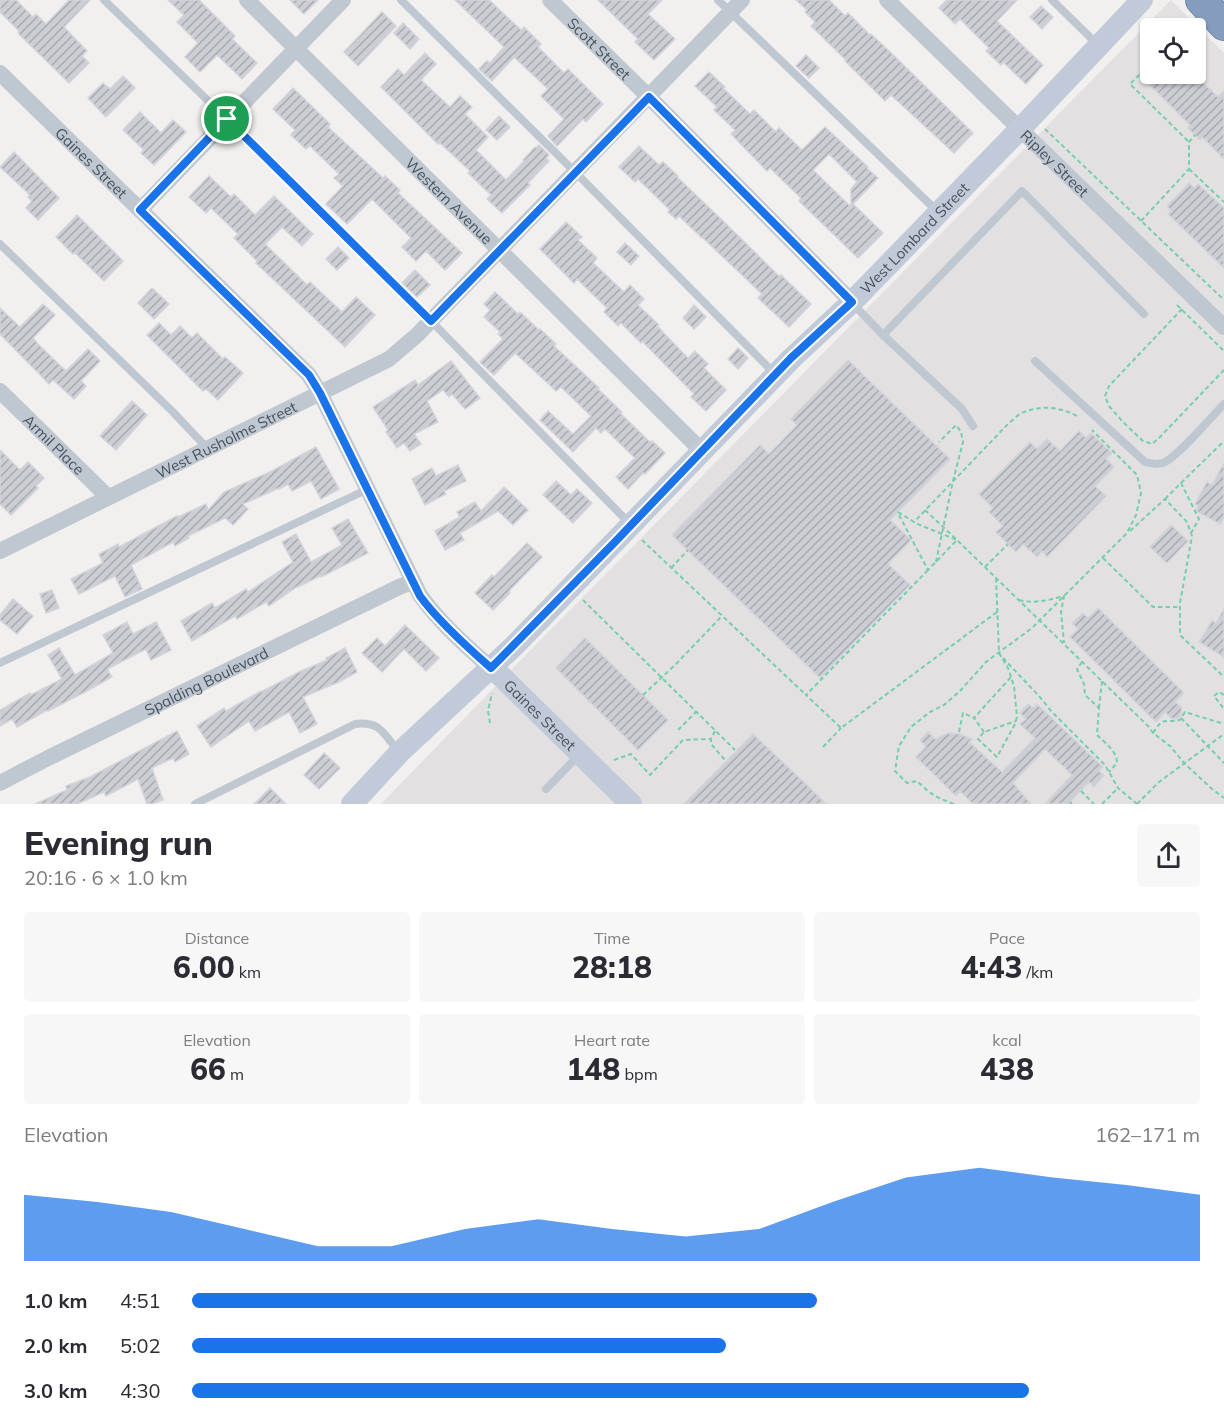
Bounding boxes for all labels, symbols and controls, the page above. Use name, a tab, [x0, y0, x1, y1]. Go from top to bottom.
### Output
street label: Scott Street	[564, 13, 635, 83]
map controls	[1140, 18, 1206, 84]
button: locate	[1140, 18, 1206, 84]
pin	[201, 93, 252, 144]
icon: arrive	[210, 102, 243, 135]
street label: Gaines Street	[51, 123, 132, 202]
street label: Ripley Street	[1017, 125, 1093, 200]
street label: Western Avenue	[402, 153, 497, 248]
street label: West Lombard Street	[856, 178, 973, 298]
street label: West Rusholme Street	[152, 397, 300, 482]
street label: Armil Place	[20, 410, 89, 479]
street label: Spalding Boulevard	[141, 643, 271, 719]
street label: Gaines Street	[500, 675, 580, 754]
text: Evening run	[24, 822, 213, 863]
button: share	[1137, 824, 1200, 887]
text: 20:16 · 6 × 1.0 km	[24, 865, 188, 890]
text: Distance	[185, 928, 249, 948]
text: Time	[594, 928, 630, 948]
text: Pace	[989, 928, 1025, 948]
text: 6.00	[173, 948, 235, 986]
text: 28:18	[572, 948, 652, 986]
text: 4:43	[961, 948, 1022, 986]
text: km	[235, 962, 261, 982]
text: /km	[1022, 962, 1053, 982]
text: Elevation	[183, 1030, 251, 1050]
text: Heart rate	[574, 1030, 650, 1050]
text: kcal	[992, 1030, 1022, 1050]
text: 66	[190, 1050, 226, 1088]
text: 148	[566, 1050, 620, 1088]
text: 438	[980, 1050, 1034, 1088]
text: m	[226, 1064, 244, 1084]
text: bpm	[620, 1064, 658, 1084]
text: Elevation	[24, 1122, 109, 1147]
text: 162–171 m	[1095, 1122, 1200, 1147]
text: 1.0 km	[24, 1288, 87, 1313]
text: 4:51	[120, 1288, 161, 1313]
text: 2.0 km	[24, 1333, 87, 1358]
text: 5:02	[120, 1333, 161, 1358]
text: 3.0 km	[24, 1378, 87, 1403]
text: 4:30	[120, 1378, 161, 1403]

